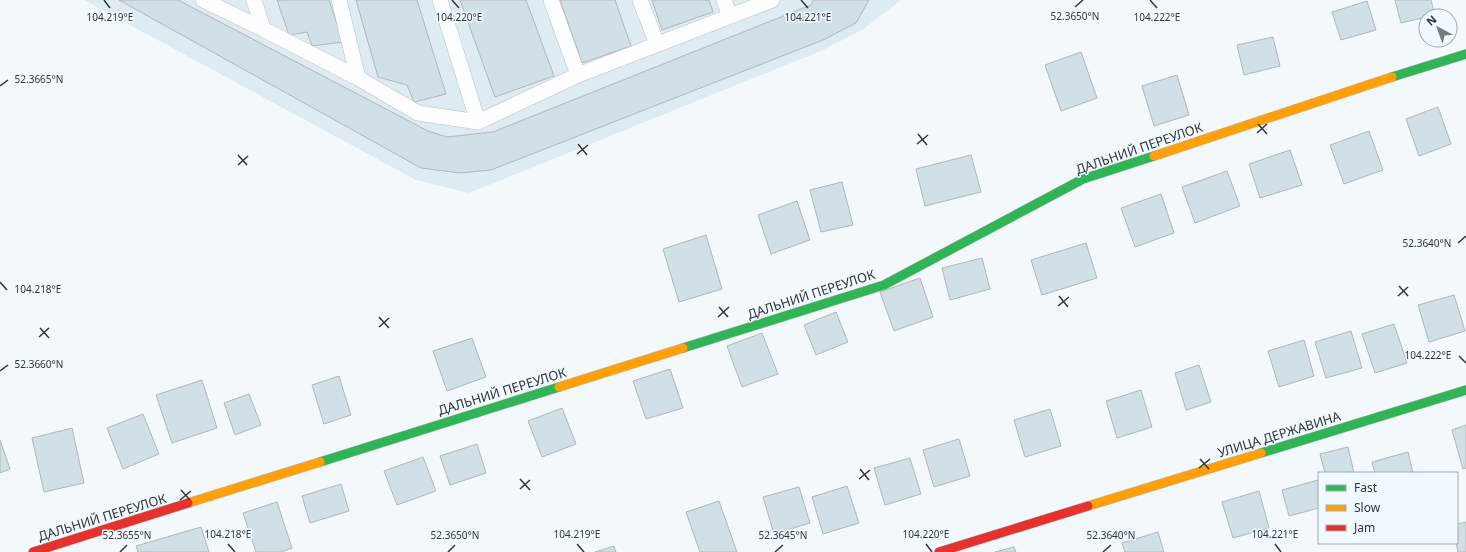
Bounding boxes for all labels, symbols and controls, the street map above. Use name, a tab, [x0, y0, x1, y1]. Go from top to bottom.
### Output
north arrow	[1418, 8, 1458, 48]
text: 52.3650°N	[1051, 9, 1099, 23]
text: 104.219°E	[87, 10, 133, 24]
text: 104.220°E	[436, 10, 482, 24]
text: 104.221°E	[785, 10, 831, 24]
text: 104.222°E	[1134, 10, 1180, 24]
text: N	[1423, 11, 1439, 29]
text: 52.3665°N	[15, 72, 63, 86]
street label: ДАЛЬНИЙ ПЕРЕУЛОК	[1073, 118, 1205, 178]
text: 52.3640°N	[1403, 236, 1451, 250]
street label: ДАЛЬНИЙ ПЕРЕУЛОК	[745, 265, 877, 323]
text: 104.218°E	[15, 282, 61, 296]
text: 104.222°E	[1405, 348, 1451, 362]
text: 52.3660°N	[15, 357, 63, 371]
street label: ДАЛЬНИЙ ПЕРЕУЛОК	[436, 363, 568, 419]
street label: УЛИЦА ДЕРЖАВИНА	[1215, 407, 1343, 461]
legend	[1318, 472, 1458, 544]
text: Fast	[1354, 479, 1378, 496]
street label: ДАЛЬНИЙ ПЕРЕУЛОК	[36, 489, 168, 545]
text: Slow	[1354, 499, 1381, 516]
text: Jam	[1353, 519, 1375, 536]
text: 104.218°E	[205, 527, 251, 541]
text: 104.219°E	[554, 527, 600, 541]
text: 104.220°E	[903, 527, 949, 541]
text: 104.221°E	[1252, 527, 1298, 541]
text: 52.3655°N	[103, 528, 151, 542]
text: 52.3650°N	[431, 528, 479, 542]
text: 52.3645°N	[759, 528, 807, 542]
text: 52.3640°N	[1087, 528, 1135, 542]

